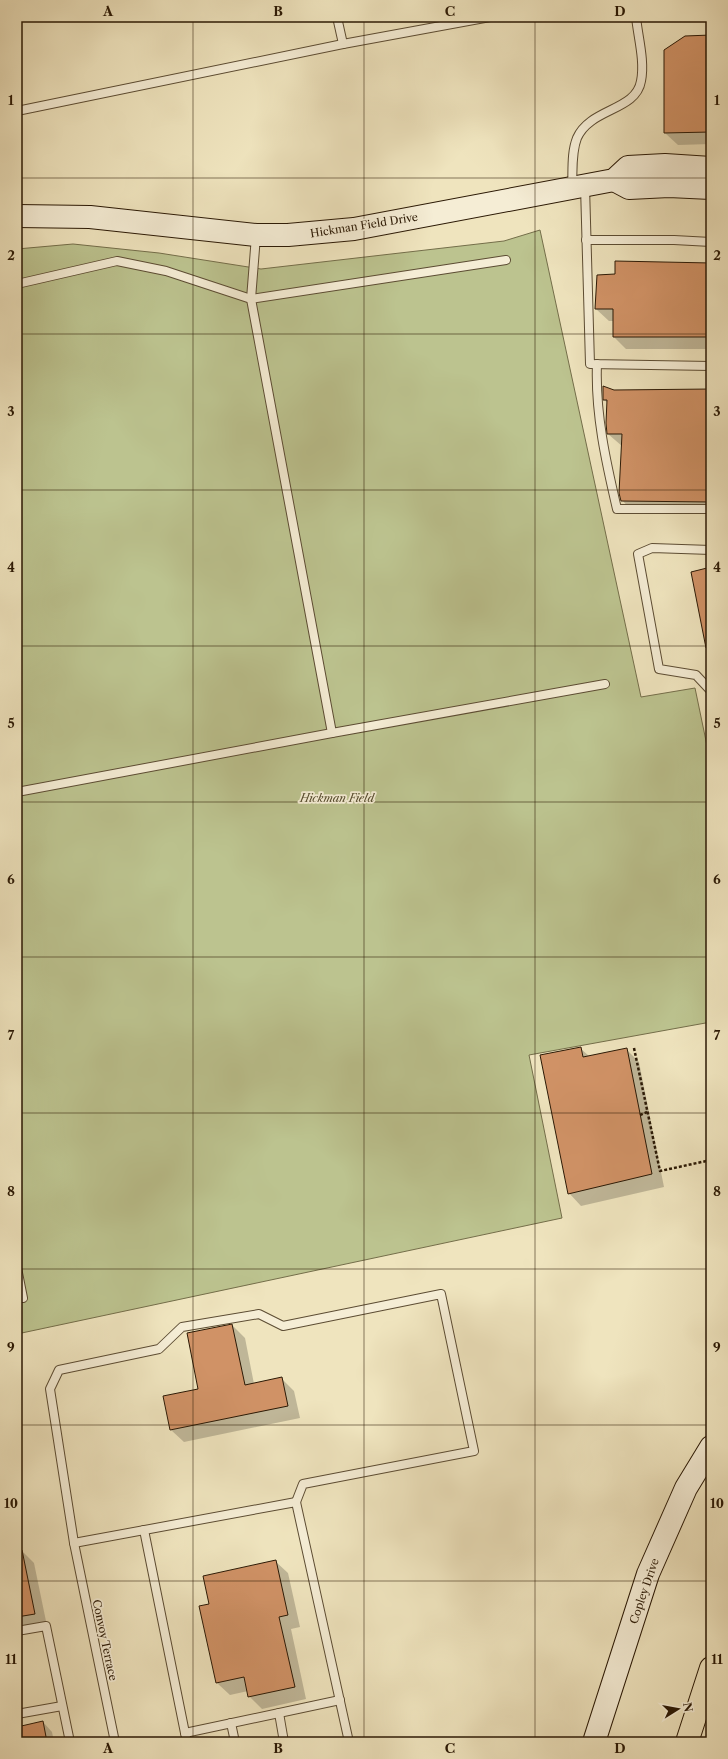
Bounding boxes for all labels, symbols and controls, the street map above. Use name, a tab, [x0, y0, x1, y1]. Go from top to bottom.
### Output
text: A	[102, 3, 114, 19]
text: B	[273, 3, 283, 19]
text: C	[445, 3, 455, 19]
text: D	[614, 3, 626, 19]
text: 1	[8, 92, 14, 108]
text: 1	[714, 92, 720, 108]
street label: Hickman Field Drive	[309, 210, 419, 240]
text: 2	[7, 247, 15, 263]
text: 2	[713, 247, 721, 263]
text: 3	[7, 403, 15, 419]
text: 3	[713, 403, 721, 419]
text: 4	[7, 559, 15, 575]
text: 4	[713, 559, 721, 575]
text: 5	[7, 715, 15, 731]
text: 5	[713, 715, 721, 731]
park label: Hickman Field	[299, 791, 375, 805]
text: 6	[7, 871, 15, 887]
text: 6	[713, 871, 721, 887]
text: 7	[8, 1027, 15, 1043]
text: 7	[714, 1027, 721, 1043]
text: 8	[7, 1183, 15, 1199]
text: 8	[713, 1183, 721, 1199]
text: 9	[7, 1339, 15, 1355]
text: 9	[713, 1339, 721, 1355]
text: 10	[4, 1495, 18, 1511]
text: 10	[710, 1495, 724, 1511]
street label: Copley Drive	[626, 1556, 662, 1626]
street label: Convoy Terrace	[90, 1598, 120, 1682]
text: 11	[5, 1651, 17, 1667]
text: 11	[711, 1651, 723, 1667]
north arrow	[658, 1689, 698, 1729]
text: N	[680, 1701, 696, 1714]
text: A	[102, 1740, 114, 1756]
text: B	[273, 1740, 283, 1756]
text: C	[445, 1740, 455, 1756]
text: D	[614, 1740, 626, 1756]

